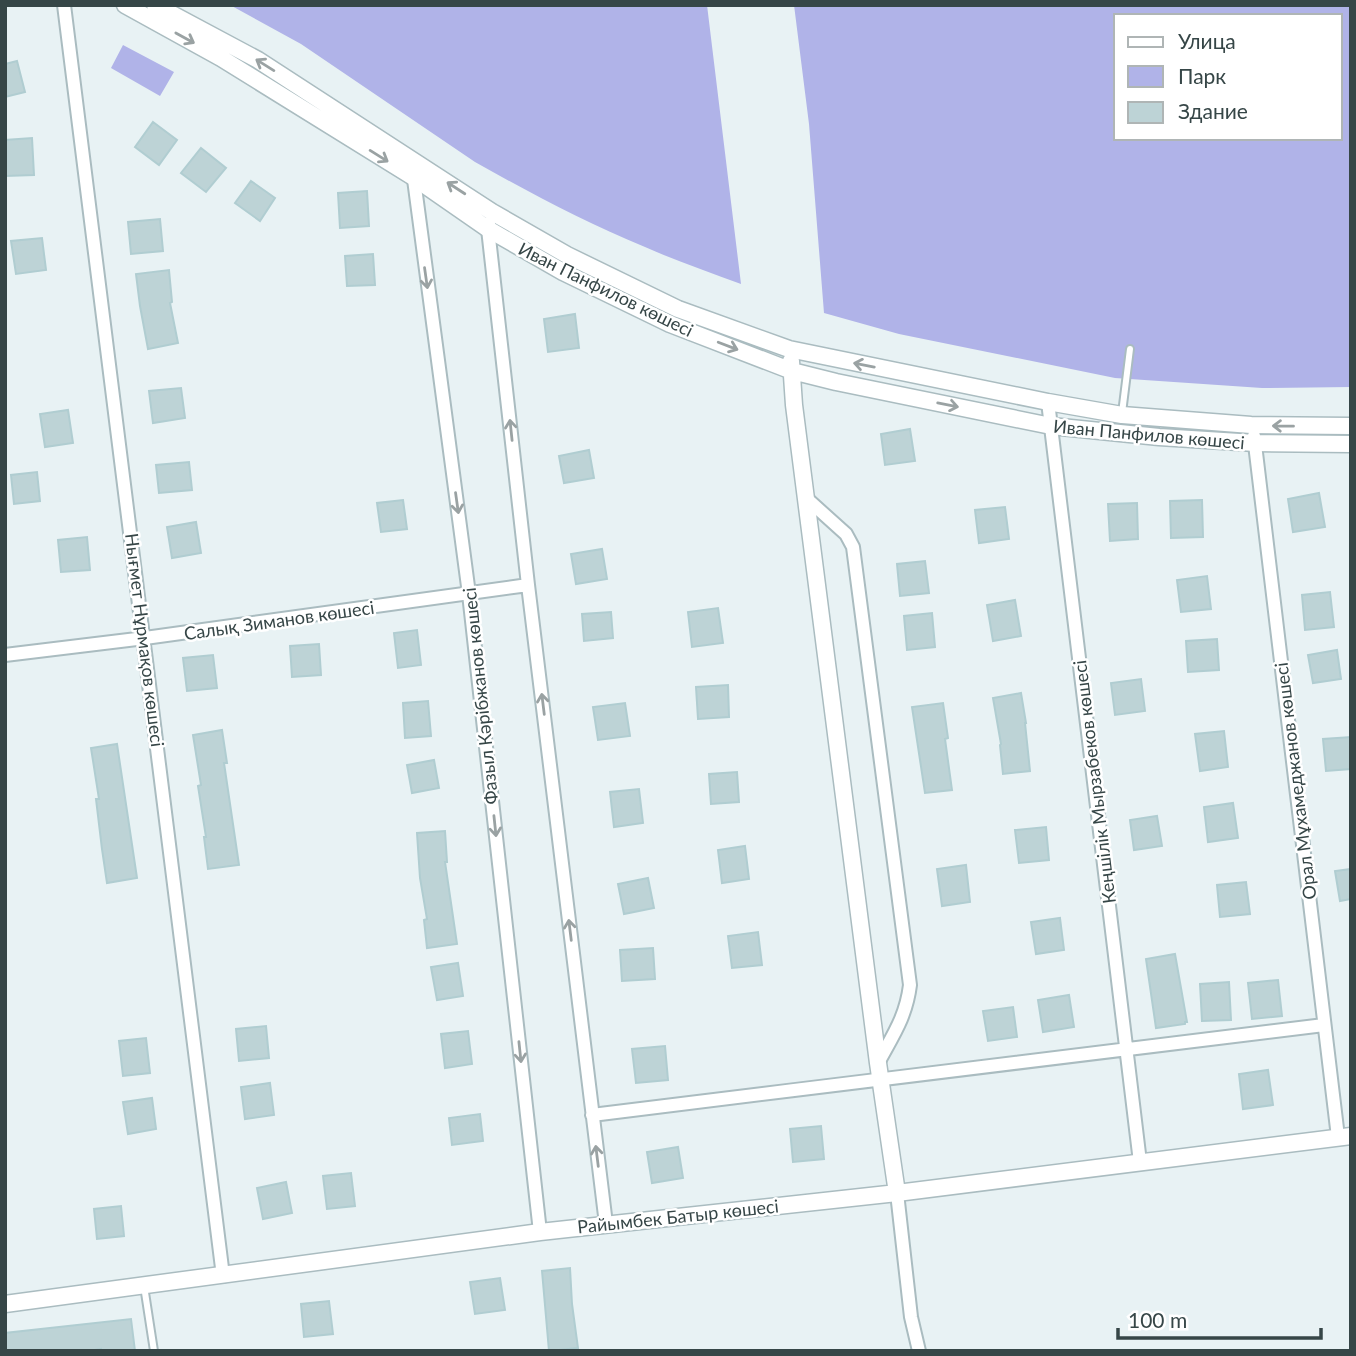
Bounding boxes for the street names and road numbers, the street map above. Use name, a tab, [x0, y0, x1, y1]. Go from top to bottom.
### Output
street label: Иван Панфилов көшесі	[515, 237, 697, 341]
street label: Иван Панфилов көшесі	[1052, 415, 1246, 453]
street label: Нығмет Нұрмақов көшесі	[121, 532, 169, 748]
street label: Фазыл Кәрібжанов көшесі	[458, 586, 502, 806]
street label: Салық Зиманов көшесі	[183, 596, 375, 644]
street label: Кеңшілік Мырзабеков көшесі	[1068, 659, 1120, 905]
street label: Орал Мұхамеджанов көшесі	[1270, 661, 1320, 901]
street label: Райымбек Батыр көшесі	[576, 1194, 780, 1238]

